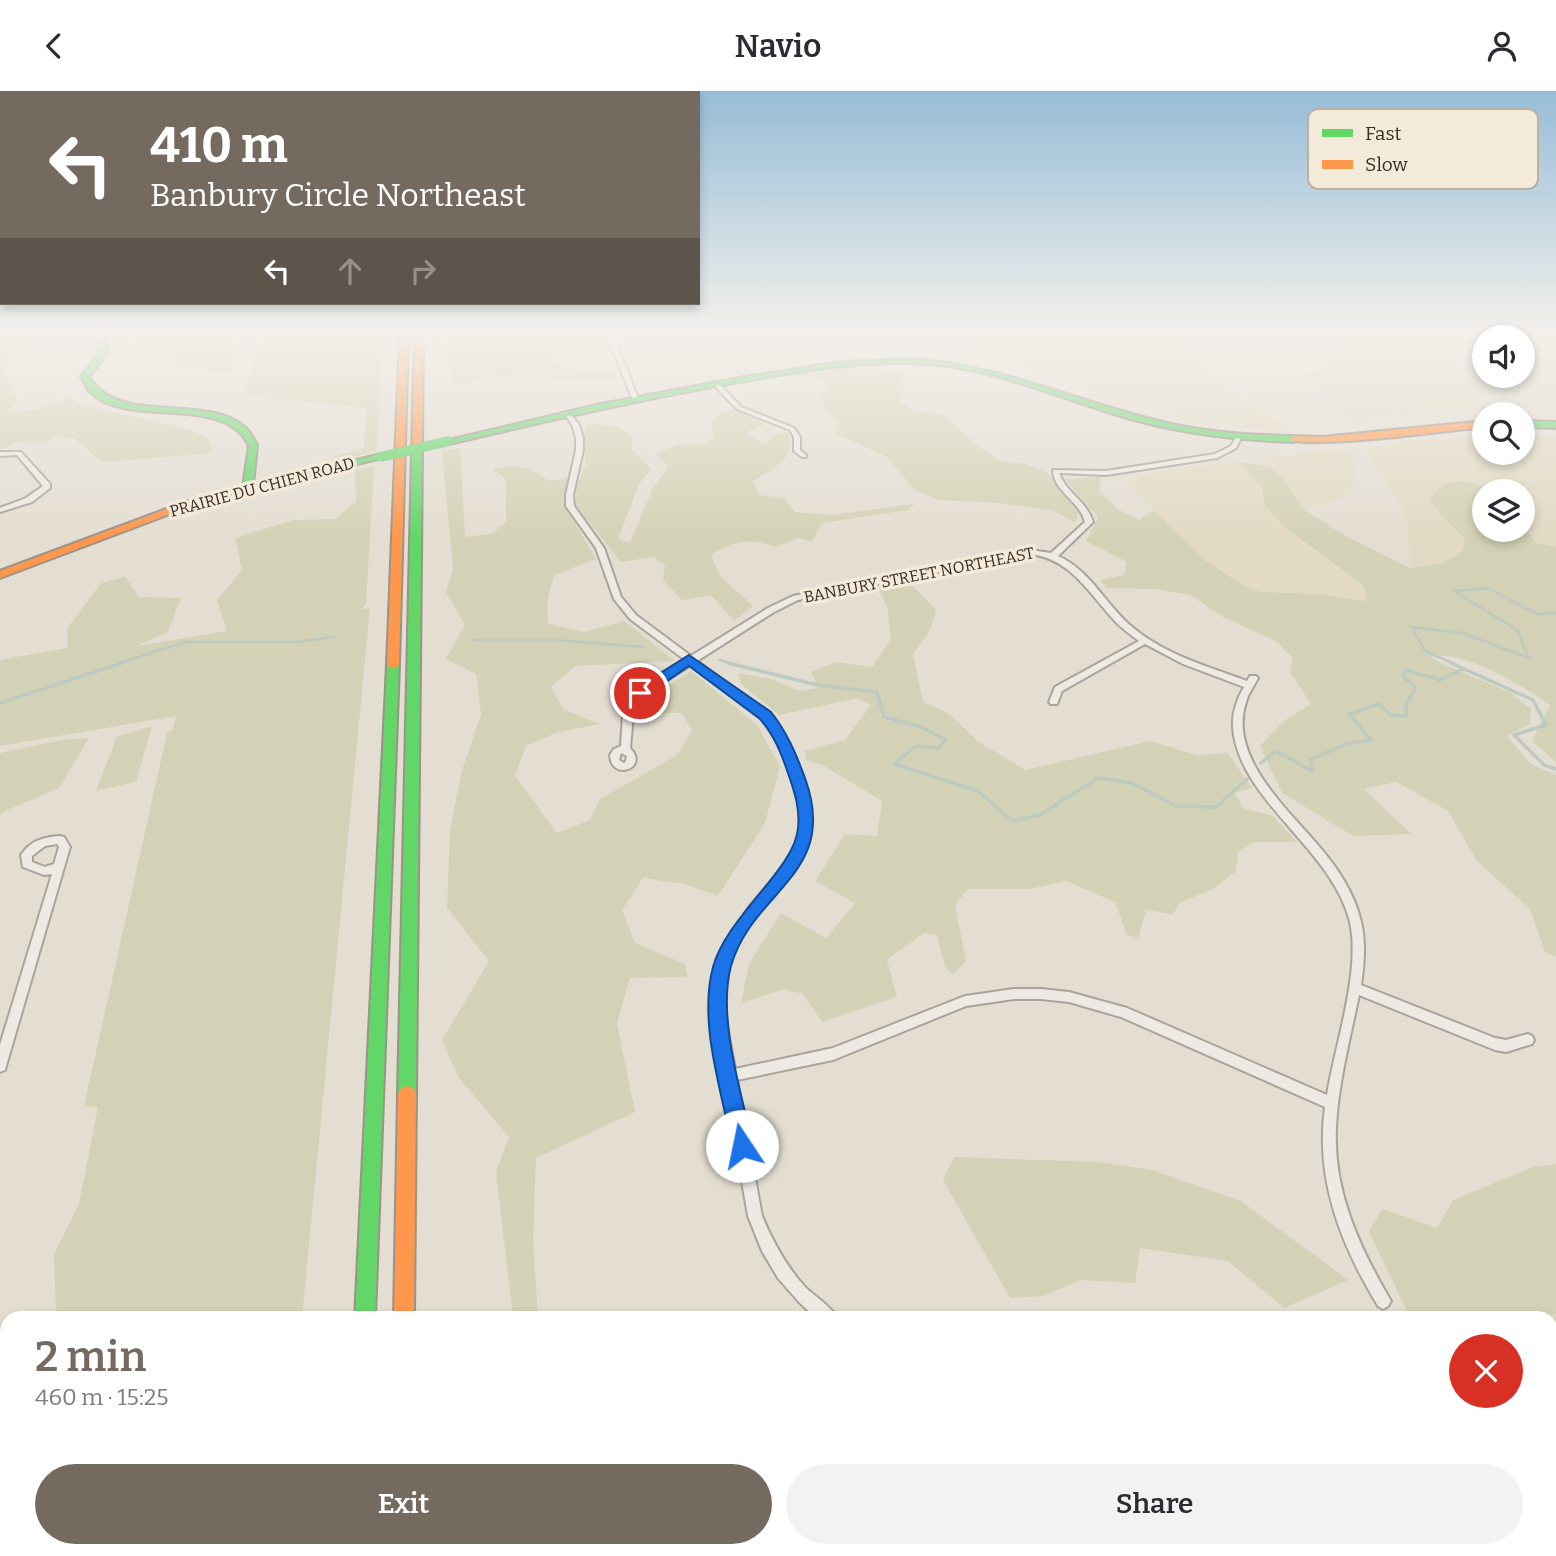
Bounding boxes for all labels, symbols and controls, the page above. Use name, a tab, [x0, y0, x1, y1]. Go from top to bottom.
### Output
icon: back	[35, 27, 73, 65]
text: Navio	[735, 27, 821, 65]
icon: person	[1483, 27, 1521, 65]
legend	[1308, 109, 1538, 189]
text: 410 m	[150, 116, 288, 175]
icon: left	[35, 119, 126, 210]
text: Fast	[1365, 122, 1402, 145]
text: Slow	[1365, 153, 1408, 176]
text: Banbury Circle Northeast	[150, 176, 526, 214]
icon: left	[258, 252, 296, 290]
icon: ahead	[331, 252, 369, 290]
icon: right	[404, 252, 442, 290]
map controls	[1472, 325, 1535, 542]
button: sound	[1472, 325, 1535, 388]
button: search	[1472, 402, 1535, 465]
street label: PRAIRIE DU CHIEN ROAD	[168, 453, 356, 521]
button: layers	[1472, 479, 1535, 542]
street label: BANBURY STREET NORTHEAST	[802, 543, 1036, 607]
pin	[610, 663, 670, 723]
icon: arrive	[621, 674, 659, 712]
position arrow	[705, 1109, 779, 1183]
text: 2 min	[35, 1332, 146, 1382]
button: close	[1449, 1334, 1523, 1408]
text: 460 m · 15:25	[35, 1383, 169, 1411]
button: Exit	[35, 1464, 772, 1544]
button: Share	[786, 1464, 1523, 1544]

